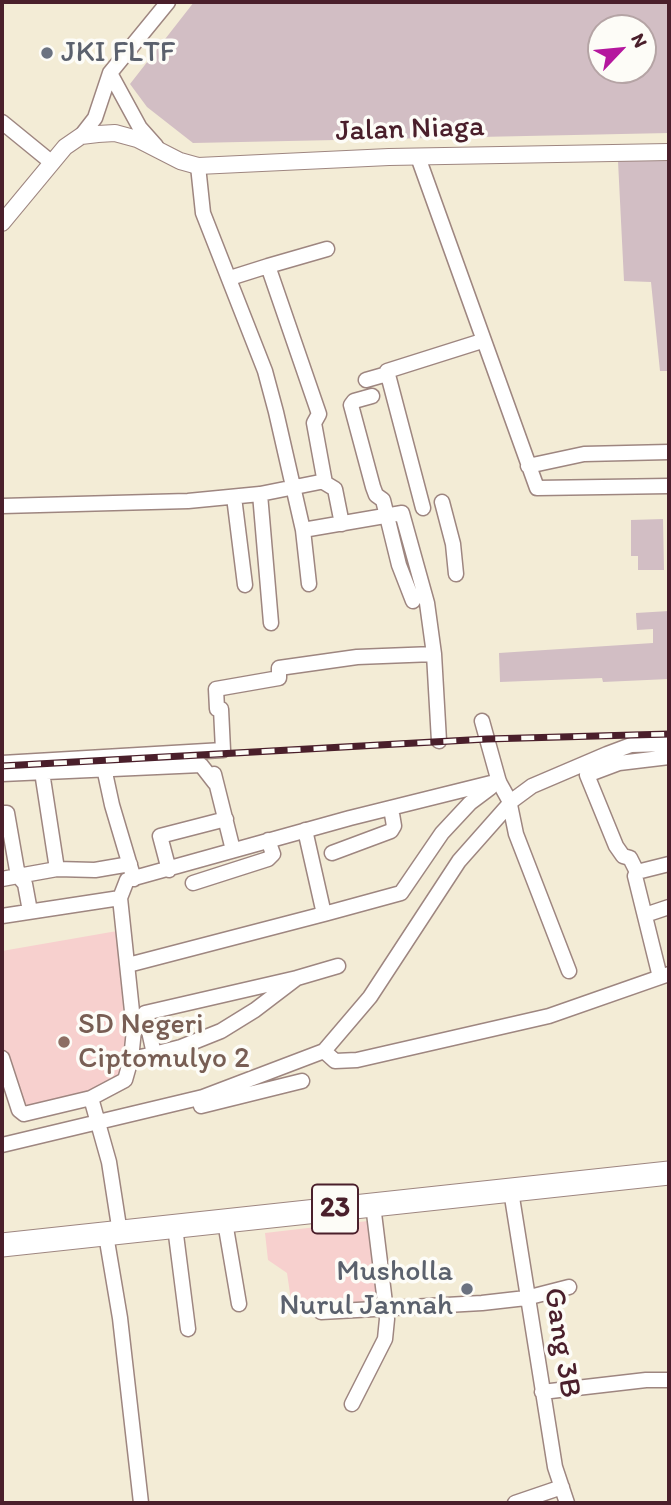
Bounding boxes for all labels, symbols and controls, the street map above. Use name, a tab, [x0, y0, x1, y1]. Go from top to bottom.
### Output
north arrow	[587, 14, 657, 84]
text: N	[626, 30, 653, 51]
place label: JKI FLTF	[61, 35, 175, 71]
marker: JKI FLTF	[39, 45, 55, 61]
street label: Jalan Niaga	[335, 109, 485, 151]
place label: SD Negeri Ciptomulyo 2	[78, 1007, 250, 1078]
marker: SD Negeri Ciptomulyo 2	[56, 1034, 72, 1050]
road number: 23	[312, 1184, 358, 1234]
place label: Musholla Nurul Jannah	[279, 1254, 453, 1324]
marker: Musholla Nurul Jannah	[459, 1281, 475, 1297]
street label: Gang 3B	[535, 1285, 587, 1401]

